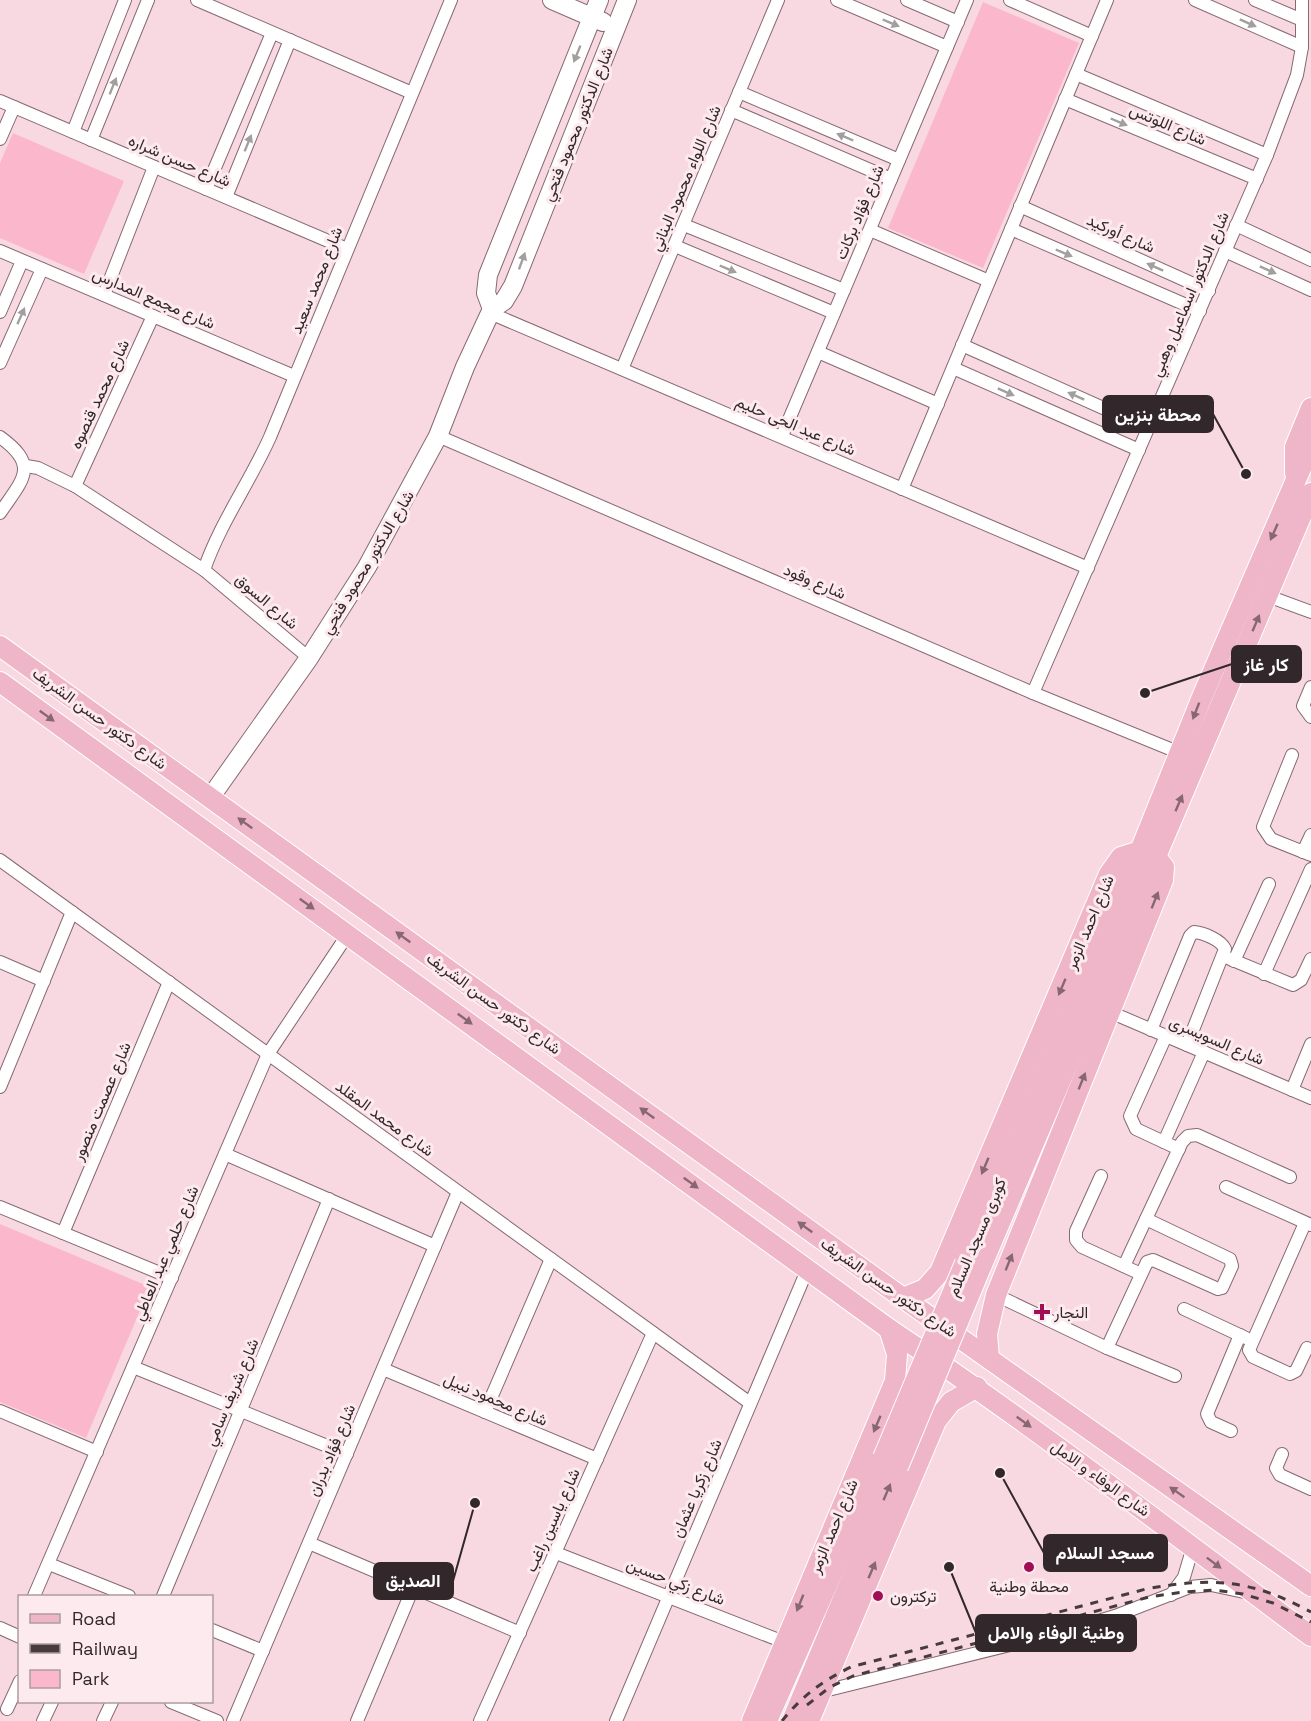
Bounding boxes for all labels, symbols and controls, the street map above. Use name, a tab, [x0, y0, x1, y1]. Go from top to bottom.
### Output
one-way arrow	[882, 18, 900, 28]
one-way arrow	[1240, 19, 1257, 28]
street label: شارع الدكتور محمود فتحي	[537, 44, 621, 205]
one-way arrow	[572, 45, 581, 63]
one-way arrow	[109, 77, 118, 95]
street label: شارع اللوتس	[1126, 99, 1209, 151]
street label: شارع اللواء محمود البناني	[645, 102, 729, 256]
one-way arrow	[1111, 117, 1129, 127]
street label: شارع حسن شراره	[125, 129, 234, 192]
one-way arrow	[836, 132, 854, 141]
one-way arrow	[244, 134, 253, 152]
street label: شارع فؤاد بركات	[830, 162, 890, 263]
street label: شارع الدكتور اسماعيل وهبي	[1145, 208, 1237, 381]
street label: شارع أوركيد	[1083, 209, 1158, 259]
street label: شارع محمد سعيد	[285, 224, 348, 337]
one-way arrow	[1056, 248, 1073, 257]
one-way arrow	[518, 252, 528, 270]
one-way arrow	[1147, 262, 1164, 271]
street label: شارع مجمع المدارس	[89, 263, 218, 335]
one-way arrow	[720, 264, 738, 274]
one-way arrow	[1260, 266, 1277, 275]
one-way arrow	[16, 306, 26, 324]
street label: شارع محمد قنصوه	[65, 336, 135, 453]
one-way arrow	[998, 387, 1015, 396]
street label: شارع عبد الحى حليم	[732, 391, 859, 461]
one-way arrow	[1067, 391, 1084, 400]
callout: محطة بنزين	[1103, 396, 1213, 432]
text: محطة بنزين	[1115, 403, 1202, 426]
street label: شارع الدكتور محمود فتحي	[316, 486, 421, 640]
one-way arrow	[1269, 523, 1278, 541]
street label: شارع وقود	[780, 559, 849, 605]
street label: شارع السوق	[230, 569, 303, 635]
one-way arrow	[1251, 614, 1261, 632]
callout: كار غاز	[1232, 646, 1301, 682]
text: كار غاز	[1242, 653, 1289, 676]
street label: شارع دكتور حسن الشريف	[28, 663, 171, 775]
one-way arrow	[1191, 702, 1201, 720]
one-way arrow	[39, 710, 55, 722]
one-way arrow	[1174, 793, 1184, 811]
one-way arrow	[238, 817, 254, 829]
street label: شارع احمد الزمر	[1060, 872, 1120, 974]
one-way arrow	[1151, 891, 1160, 909]
one-way arrow	[300, 898, 315, 910]
one-way arrow	[396, 932, 411, 944]
street label: شارع دكتور حسن الشريف	[422, 948, 565, 1060]
one-way arrow	[1057, 978, 1066, 995]
street label: شارع السويسرى	[1166, 1011, 1267, 1071]
one-way arrow	[456, 1013, 472, 1025]
street label: شارع عصمت منصور	[67, 1039, 137, 1165]
one-way arrow	[1078, 1072, 1087, 1090]
street label: شارع محمد المقلد	[331, 1076, 438, 1162]
one-way arrow	[639, 1107, 655, 1119]
one-way arrow	[980, 1157, 989, 1175]
street label: كوبرى مسجد السلام	[942, 1175, 1011, 1300]
one-way arrow	[682, 1177, 698, 1189]
street label: شارع حلمي عبد العاطي	[127, 1182, 206, 1325]
one-way arrow	[797, 1221, 813, 1233]
street label: شارع دكتور حسن الشريف	[816, 1233, 961, 1343]
one-way arrow	[1004, 1252, 1014, 1270]
place label: النجار	[1053, 1302, 1088, 1323]
marker: النجار	[1035, 1305, 1049, 1319]
street label: شارع شريف سامي	[199, 1335, 266, 1450]
street label: شارع محمود نبيل	[440, 1368, 551, 1432]
street label: شارع فؤاد بدران	[303, 1401, 361, 1500]
one-way arrow	[872, 1415, 882, 1433]
one-way arrow	[1017, 1415, 1032, 1427]
street label: شارع الوفاء و الامل	[1047, 1435, 1154, 1522]
street label: شارع زكريا عثمان	[666, 1436, 728, 1541]
street label: شارع ياسين راغب	[520, 1465, 586, 1576]
street label: شارع احمد الزمر	[804, 1476, 864, 1578]
one-way arrow	[882, 1483, 892, 1501]
one-way arrow	[1170, 1486, 1186, 1498]
callout: مسجد السلام	[1044, 1535, 1167, 1571]
text: مسجد السلام	[1056, 1541, 1155, 1565]
street label: شارع زكي حسين	[622, 1553, 728, 1613]
one-way arrow	[1207, 1557, 1222, 1569]
marker: محطة وطنية	[1022, 1560, 1036, 1574]
one-way arrow	[867, 1561, 877, 1579]
callout: الصديق	[374, 1563, 453, 1599]
text: الصديق	[385, 1569, 441, 1592]
place label: محطة وطنية	[989, 1576, 1069, 1597]
place label: تركترون	[890, 1586, 936, 1607]
marker: تركترون	[871, 1589, 885, 1603]
one-way arrow	[795, 1594, 804, 1612]
legend	[18, 1595, 213, 1703]
text: Road	[72, 1607, 116, 1630]
callout: وطنية الوفاء والامل	[976, 1615, 1136, 1651]
text: وطنية الوفاء والامل	[988, 1621, 1124, 1644]
text: Railway	[72, 1637, 138, 1660]
text: Park	[72, 1667, 110, 1690]

